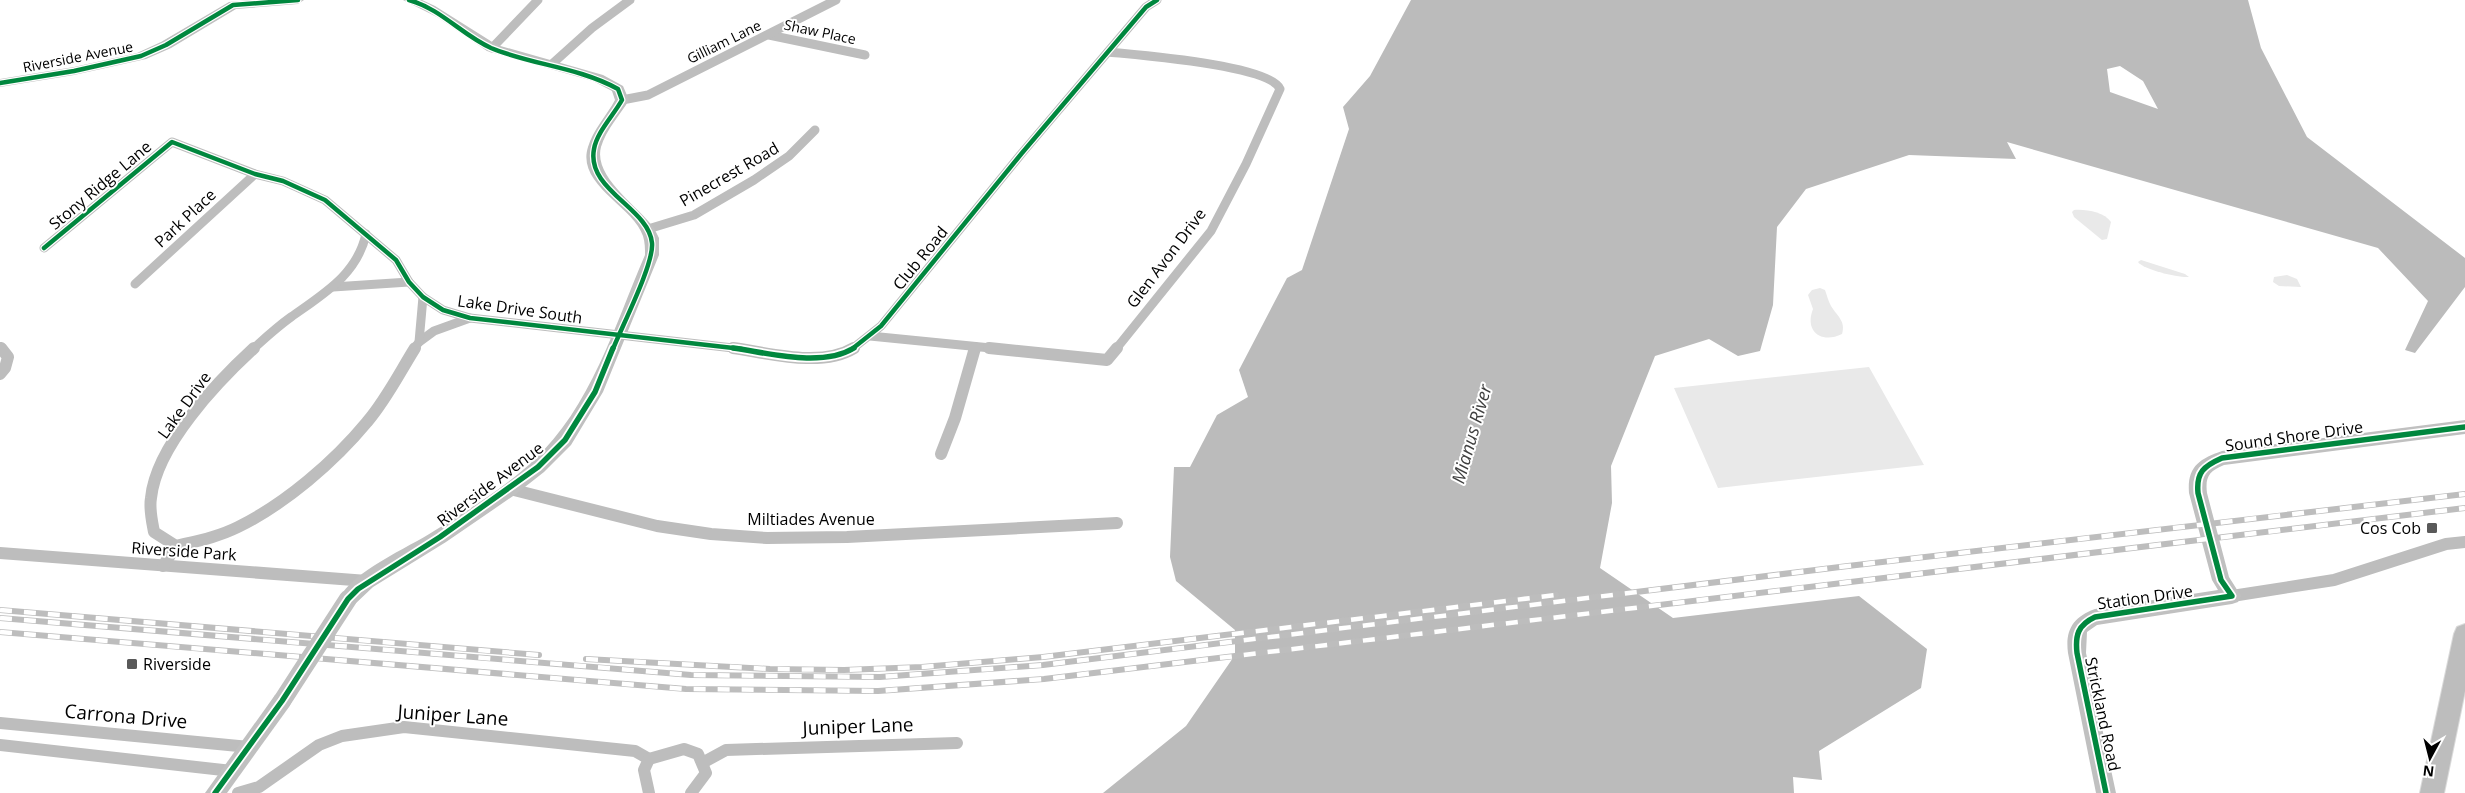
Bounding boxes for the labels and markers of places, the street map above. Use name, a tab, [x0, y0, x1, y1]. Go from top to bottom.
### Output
place label: Cos Cob	[2360, 517, 2421, 539]
marker: Cos Cob	[2425, 521, 2439, 535]
place label: Riverside	[143, 653, 211, 675]
marker: Riverside	[125, 657, 139, 671]

